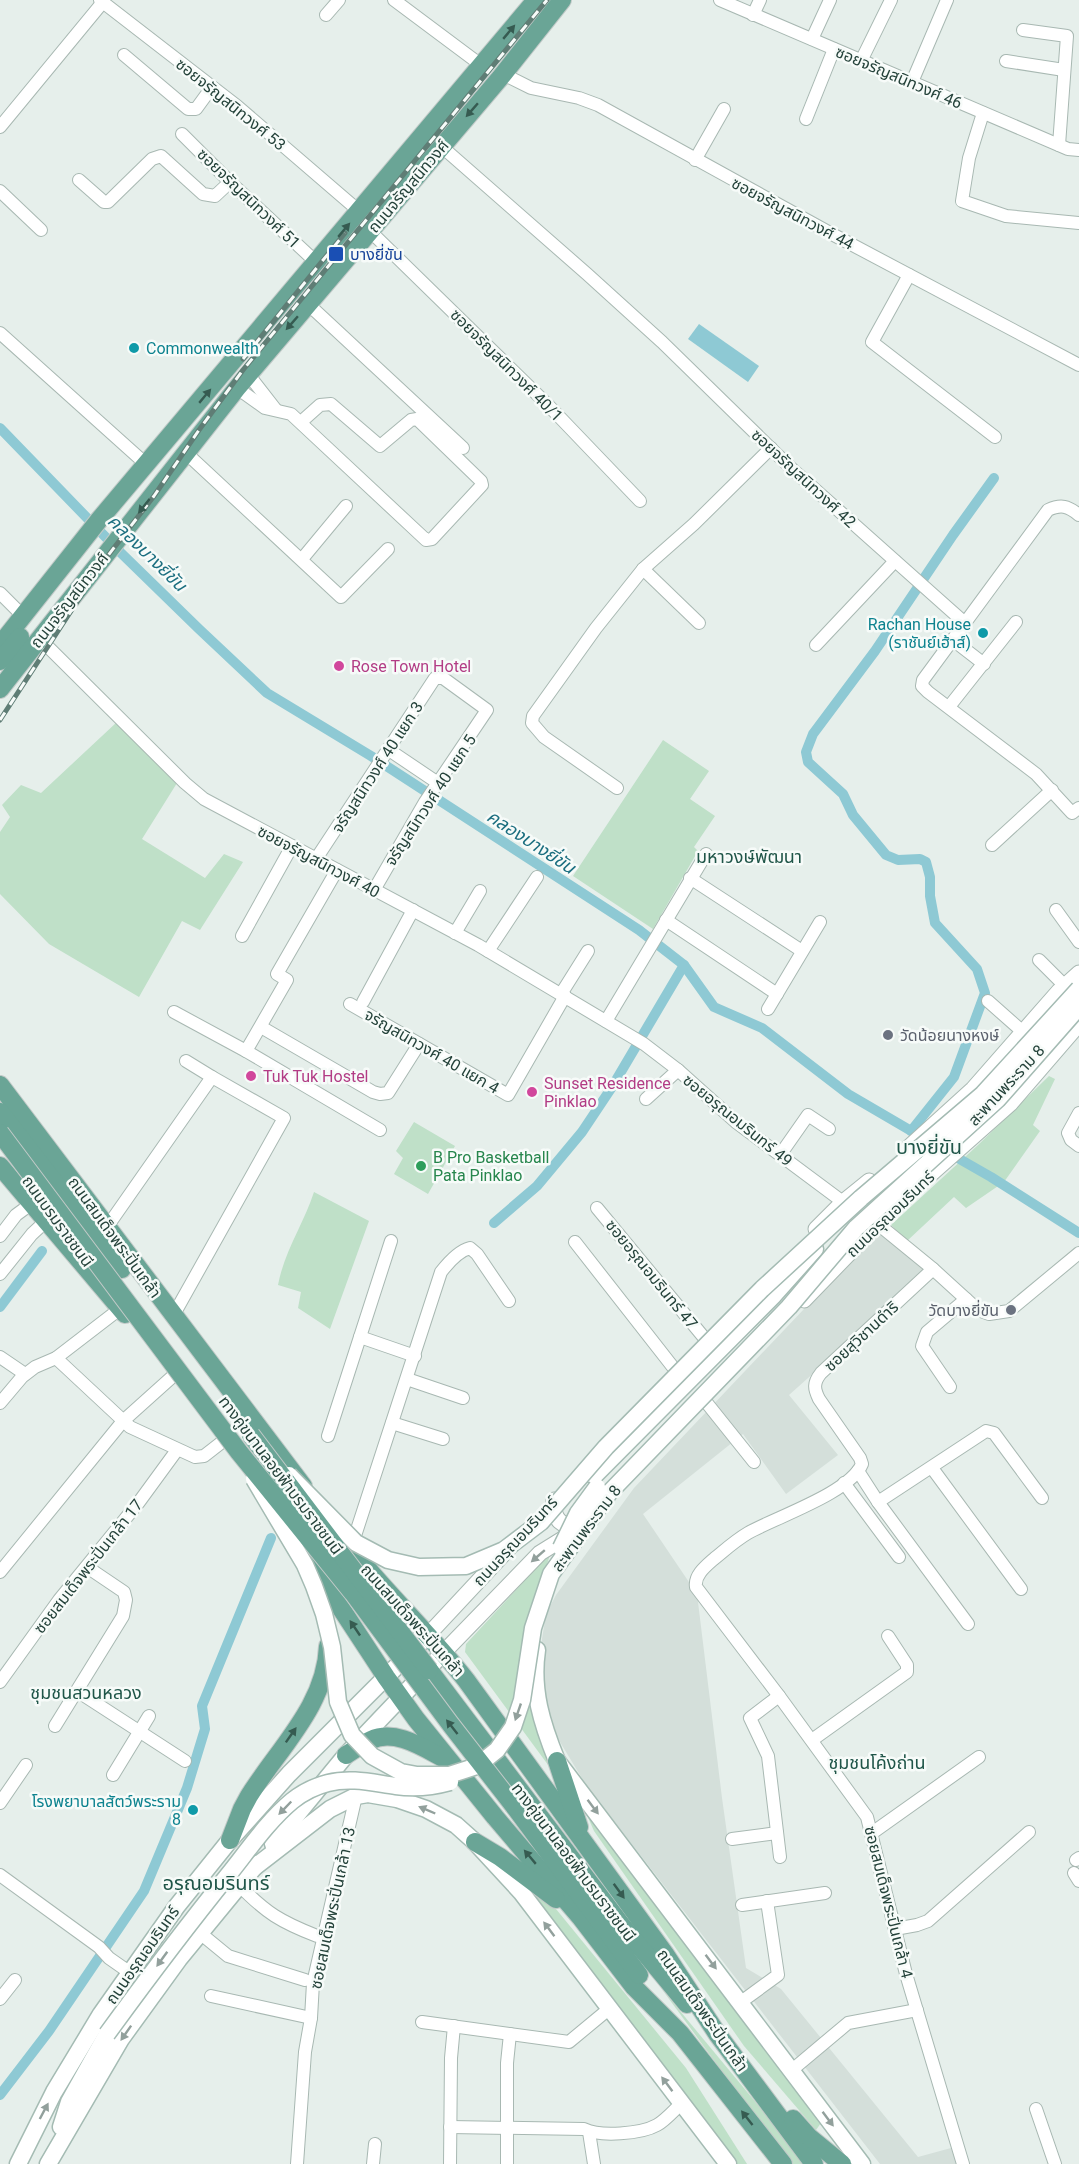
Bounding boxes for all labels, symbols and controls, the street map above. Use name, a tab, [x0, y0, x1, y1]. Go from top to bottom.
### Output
one-way arrow	[502, 25, 515, 40]
street label: ซอยจรัญสนิทวงศ์ 46	[833, 42, 965, 113]
street label: ซอยจรัญสนิทวงศ์ 53	[172, 54, 289, 154]
one-way arrow	[466, 102, 479, 117]
street label: ถนนจรัญสนิทวงศ์	[364, 136, 453, 237]
street label: ซอยจรัญสนิทวงศ์ 51	[193, 144, 304, 252]
street label: ซอยจรัญสนิทวงศ์ 44	[728, 173, 857, 254]
one-way arrow	[337, 222, 350, 238]
place label: บางยี่ขัน	[350, 243, 403, 264]
marker: บางยี่ขัน	[327, 245, 345, 263]
street label: ซอยจรัญสนิทวงศ์ 40/1	[446, 305, 567, 426]
one-way arrow	[286, 315, 299, 330]
place label: Commonwealth	[146, 339, 259, 358]
marker: Commonwealth	[127, 341, 141, 355]
one-way arrow	[199, 388, 212, 404]
street label: ซอยจรัญสนิทวงศ์ 42	[748, 425, 860, 532]
one-way arrow	[138, 498, 150, 513]
water label: คลองบางยี่ขัน	[104, 509, 193, 596]
street label: ถนนจรัญสนิทวงศ์	[26, 549, 112, 652]
place label: Rachan House (ราชันย์เฮ้าส์)	[868, 615, 971, 652]
marker: Rachan House (ราชันย์เฮ้าส์)	[976, 626, 990, 640]
place label: Rose Town Hotel	[351, 657, 471, 676]
marker: Rose Town Hotel	[332, 659, 346, 673]
street label: จรัญสนิทวงศ์ 40 แยก 3	[328, 698, 427, 836]
street label: จรัญสนิทวงศ์ 40 แยก 5	[381, 731, 480, 869]
water label: คลองบางยี่ขัน	[483, 804, 581, 878]
street label: ซอยจรัญสนิทวงศ์ 40	[254, 821, 383, 902]
district label: มหาวงษ์พัฒนา	[696, 846, 802, 867]
street label: จรัญสนิทวงศ์ 40 แยก 4	[361, 1005, 503, 1098]
place label: วัดน้อยนางหงษ์	[900, 1026, 999, 1045]
marker: วัดน้อยนางหงษ์	[881, 1028, 895, 1042]
street label: สะพานพระราม 8	[964, 1041, 1049, 1130]
place label: Tuk Tuk Hostel	[263, 1067, 369, 1086]
marker: Tuk Tuk Hostel	[244, 1069, 258, 1083]
street label: ซอยอรุณอมรินทร์ 49	[679, 1070, 796, 1170]
place label: Sunset Residence Pinklao	[544, 1074, 671, 1111]
marker: Sunset Residence Pinklao	[525, 1085, 539, 1099]
district label: บางยี่ขัน	[896, 1133, 962, 1159]
place label: B Pro Basketball Pata Pinklao	[433, 1148, 549, 1185]
marker: B Pro Basketball Pata Pinklao	[414, 1159, 428, 1173]
street label: ถนนอรุณอมรินทร์	[842, 1167, 939, 1261]
street label: ถนนบรมราชชนนี	[18, 1172, 97, 1271]
street label: ถนนสมเด็จพระปิ่นเกล้า	[64, 1172, 166, 1302]
street label: ซอยอรุณอมรินทร์ 47	[602, 1216, 702, 1333]
street label: ซอยสุวิชานดำริ	[821, 1297, 902, 1375]
place label: วัดบางยี่ขัน	[928, 1299, 999, 1320]
marker: วัดบางยี่ขัน	[1004, 1303, 1018, 1317]
street label: ทางคู่ขนานลอยฟ้าบรมราชชนนี	[215, 1392, 346, 1558]
street label: สะพานพระราม 8	[548, 1481, 625, 1575]
street label: ถนนอรุณอมรินทร์	[469, 1492, 562, 1590]
street label: ซอยสมเด็จพระปิ่นเกล้า 17	[29, 1495, 147, 1637]
one-way arrow	[530, 1550, 546, 1563]
street label: ถนนสมเด็จพระปิ่นเกล้า	[357, 1559, 469, 1681]
one-way arrow	[349, 1620, 360, 1637]
district label: ชุมชนสวนหลวง	[30, 1682, 142, 1704]
one-way arrow	[513, 1703, 522, 1721]
one-way arrow	[446, 1719, 458, 1735]
one-way arrow	[285, 1728, 297, 1744]
district label: ชุมชนโค้งถ่าน	[828, 1752, 926, 1774]
street label: ทางคู่ขนานลอยฟ้าบรมราชชนนี	[508, 1779, 639, 1945]
place label: โรงพยาบาลสัตว์พระราม 8	[32, 1792, 181, 1829]
one-way arrow	[587, 1799, 599, 1815]
one-way arrow	[278, 1801, 292, 1816]
marker: โรงพยาบาลสัตว์พระราม 8	[186, 1803, 200, 1817]
one-way arrow	[418, 1805, 436, 1814]
street label: ซอยสมเด็จพระปิ่นเกล้า 4	[860, 1824, 918, 1980]
street label: ซอยสมเด็จพระปิ่นเกล้า 13	[305, 1825, 359, 1991]
one-way arrow	[523, 1849, 536, 1865]
district label: อรุณอมรินทร์	[162, 1871, 271, 1895]
one-way arrow	[612, 1883, 624, 1898]
street label: ถนนอรุณอมรินทร์	[102, 1902, 184, 2008]
one-way arrow	[544, 1921, 556, 1936]
street label: ถนนสมเด็จพระปิ่นเกล้า	[653, 1945, 753, 2075]
one-way arrow	[156, 1951, 168, 1967]
one-way arrow	[705, 1954, 717, 1970]
one-way arrow	[120, 2025, 132, 2041]
one-way arrow	[661, 2076, 674, 2092]
one-way arrow	[39, 2103, 49, 2120]
one-way arrow	[740, 2110, 753, 2126]
one-way arrow	[822, 2110, 834, 2126]

